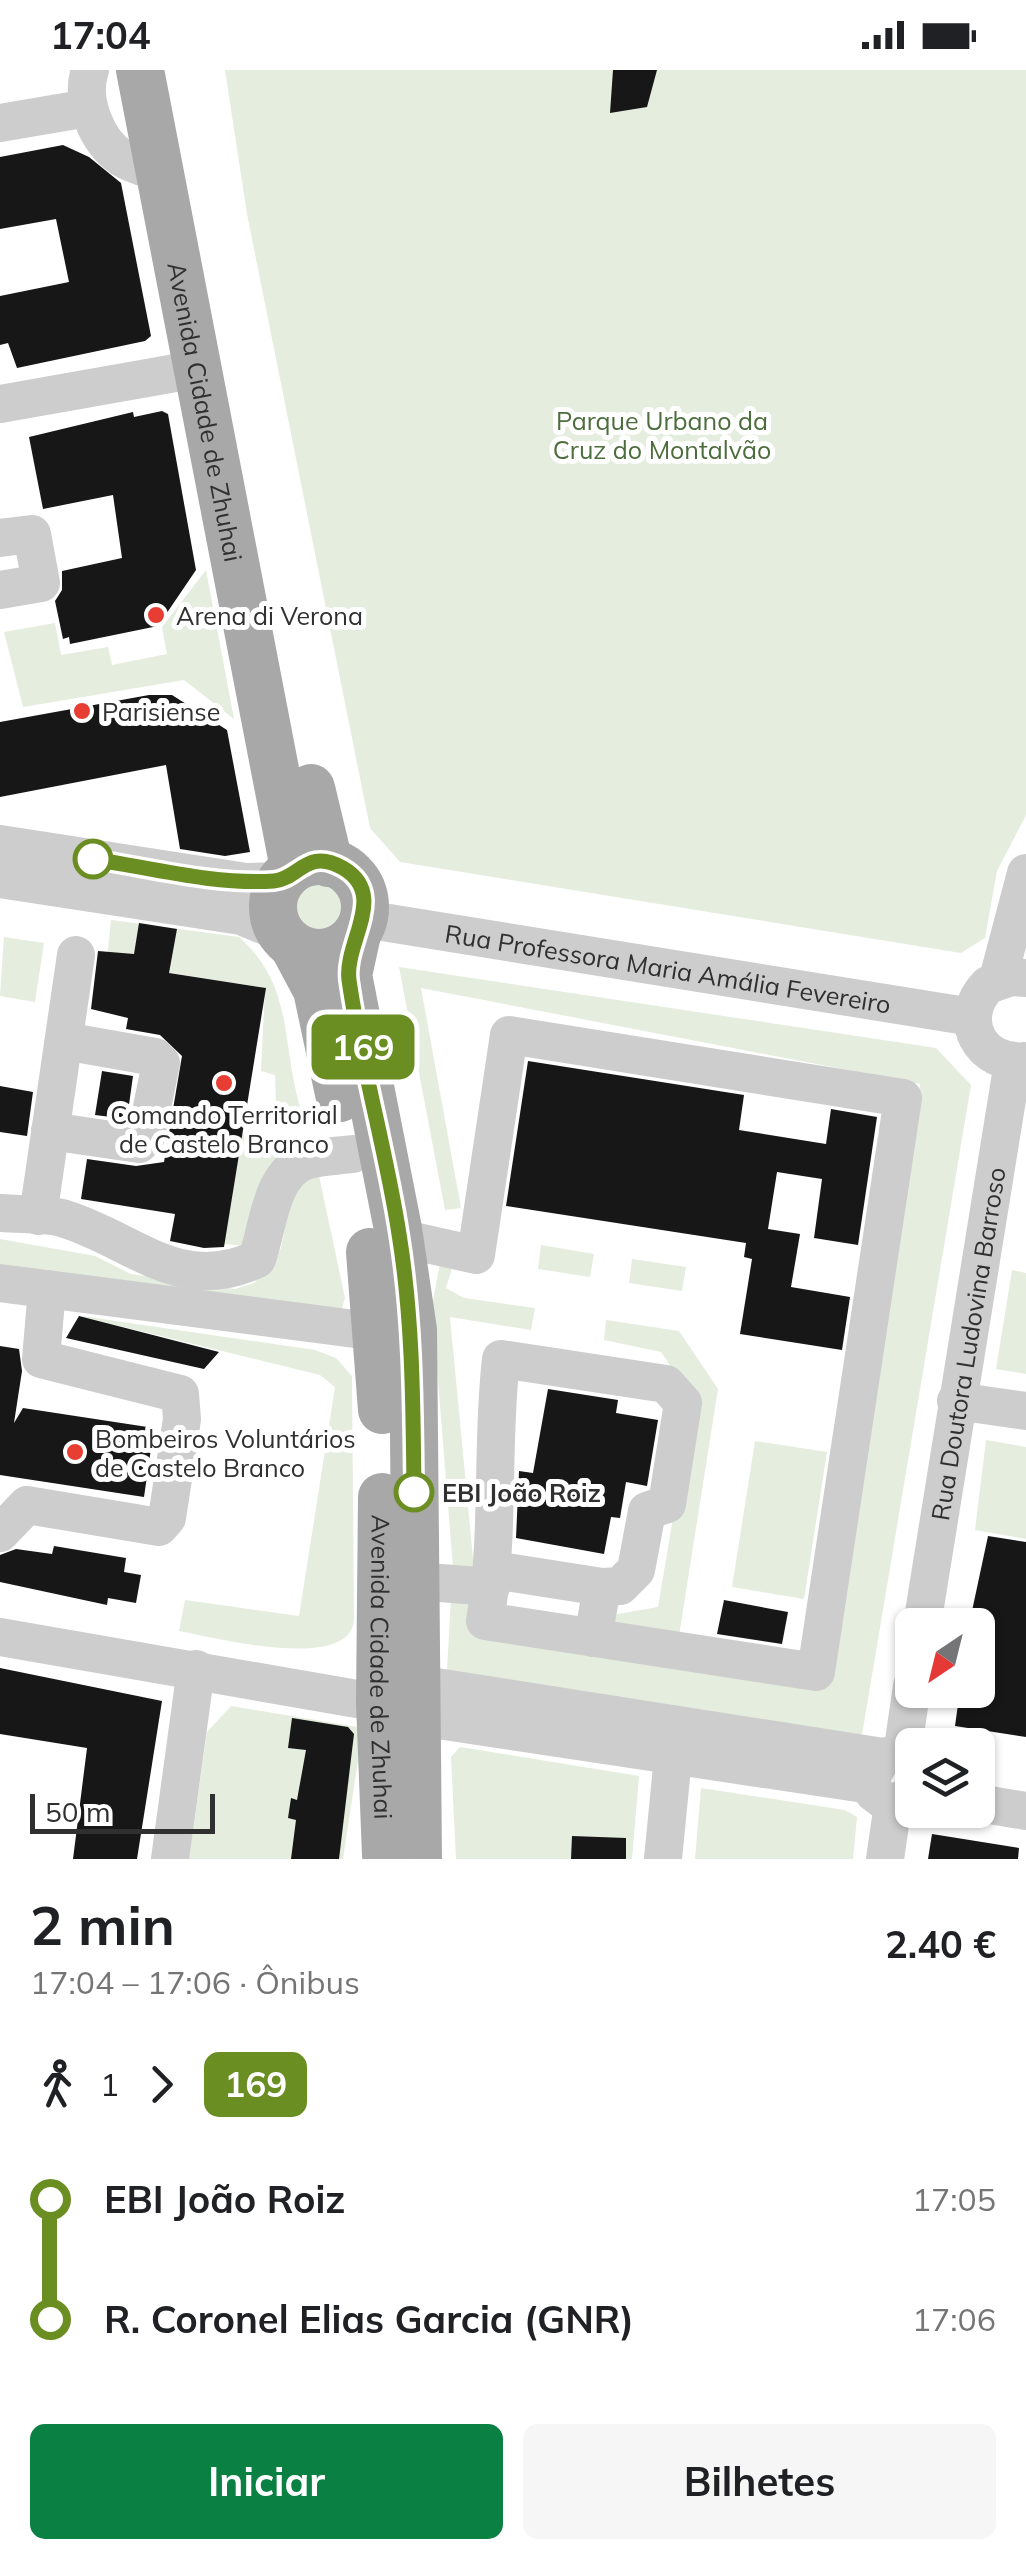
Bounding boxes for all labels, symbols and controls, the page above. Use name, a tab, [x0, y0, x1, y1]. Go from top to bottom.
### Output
text: 17:04	[50, 11, 151, 59]
street label: Avenida Cidade de Zhuhai	[162, 259, 250, 564]
park label: Parque Urbano da Cruz do Montalvão	[553, 405, 771, 465]
place label: Arena di Verona	[176, 600, 363, 631]
marker: Arena di Verona	[145, 604, 167, 626]
place label: Parisiense	[102, 696, 220, 727]
marker: Parisiense	[71, 700, 93, 722]
unlabelled marker	[74, 840, 112, 878]
street label: Rua Professora Maria Amália Fevereiro	[443, 917, 893, 1019]
line badge: 169	[306, 1014, 420, 1080]
text: 169	[331, 1025, 395, 1069]
marker: Comando Territorial de Castelo Branco	[213, 1072, 235, 1094]
place label: Comando Territorial de Castelo Branco	[110, 1099, 338, 1159]
street label: Rua Doutora Ludovina Barroso	[924, 1165, 1011, 1523]
place label: Bombeiros Voluntários de Castelo Branco	[95, 1423, 356, 1483]
marker: Bombeiros Voluntários de Castelo Branco	[64, 1441, 86, 1463]
marker: EBI João Roiz	[395, 1473, 433, 1511]
place label: EBI João Roiz	[442, 1477, 601, 1508]
street label: Avenida Cidade de Zhuhai	[364, 1515, 400, 1820]
north arrow	[895, 1608, 995, 1708]
map controls	[895, 1608, 995, 1828]
button: layers	[895, 1728, 995, 1828]
scale bar	[30, 1789, 215, 1834]
text: 50 m	[45, 1794, 111, 1829]
text: 2 min	[30, 1890, 175, 1959]
text: 2.40 €	[885, 1920, 996, 1968]
text: 17:04 – 17:06 · Ônibus	[30, 1962, 360, 2002]
icon: walk	[30, 2057, 85, 2112]
icon: forward	[134, 2057, 189, 2112]
text: 169	[224, 2062, 287, 2106]
text: 1	[100, 2064, 119, 2104]
text: EBI João Roiz	[104, 2175, 345, 2223]
text: 17:05	[912, 2179, 996, 2219]
text: R. Coronel Elias Garcia (GNR)	[104, 2295, 634, 2343]
text: 17:06	[912, 2299, 996, 2339]
button: Iniciar	[30, 2424, 503, 2539]
button: Bilhetes	[523, 2424, 996, 2539]

